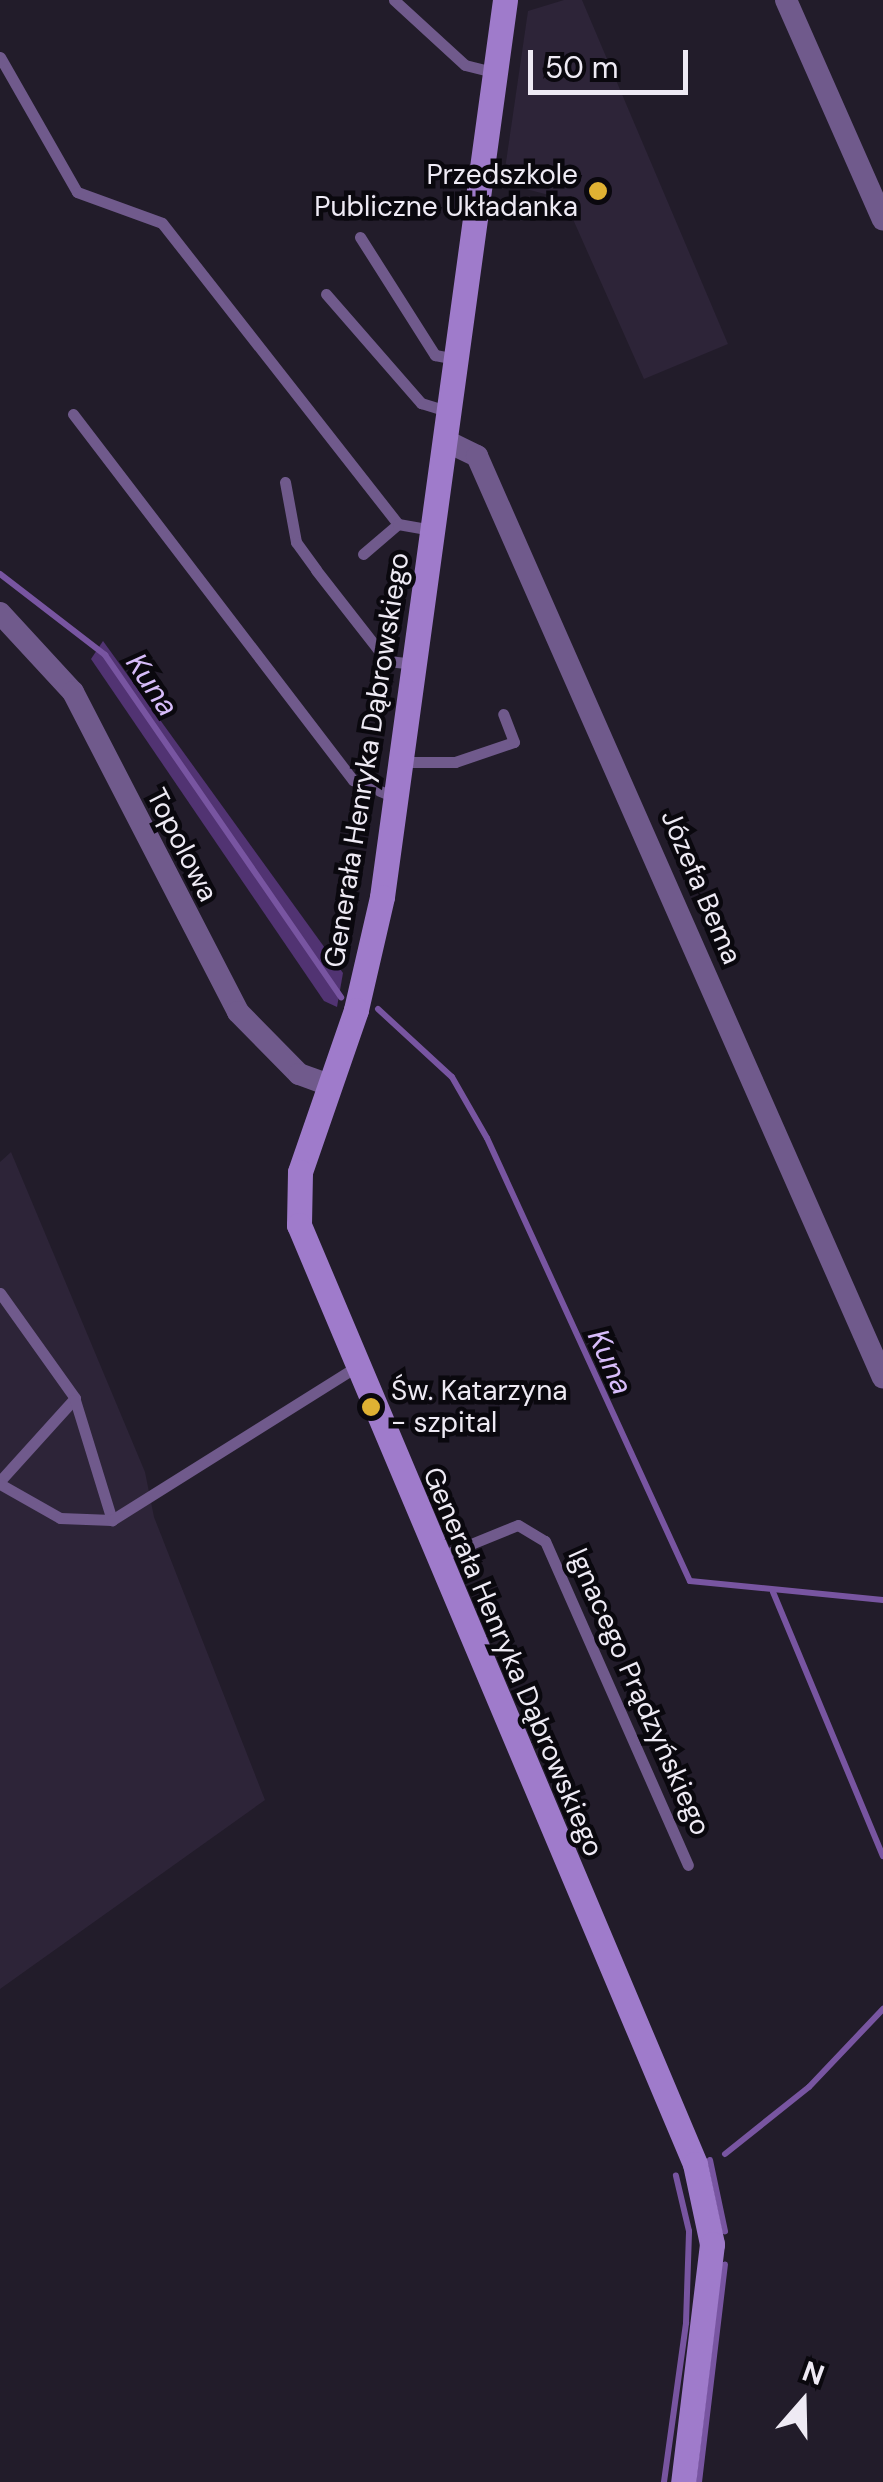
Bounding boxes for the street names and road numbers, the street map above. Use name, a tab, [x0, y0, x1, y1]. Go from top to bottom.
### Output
street label: Generała Henryka Dąbrowskiego	[318, 550, 416, 970]
street label: Topolowa	[139, 783, 225, 907]
street label: Józefa Bema	[654, 805, 748, 969]
street label: Generała Henryka Dąbrowskiego	[416, 1462, 610, 1862]
street label: Ignacego Prądzyńskiego	[560, 1543, 718, 1841]

